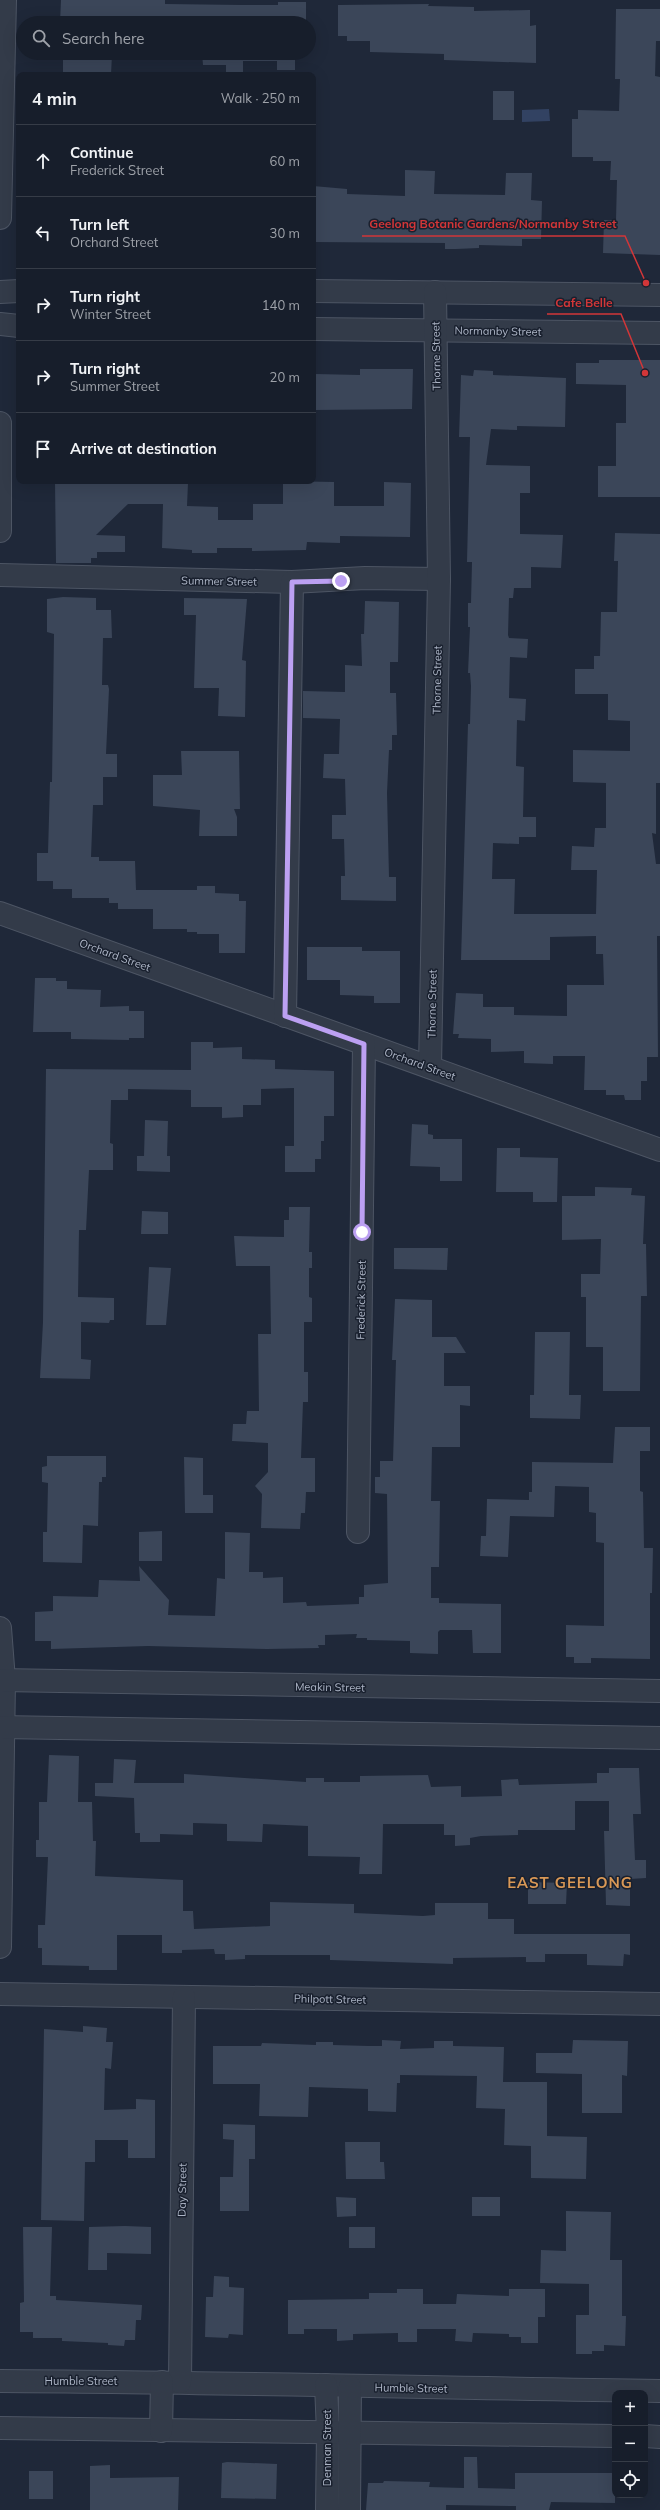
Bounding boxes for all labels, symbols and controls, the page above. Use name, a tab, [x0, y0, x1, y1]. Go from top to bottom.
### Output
search box	[16, 16, 316, 60]
icon: search	[30, 27, 52, 49]
text: Search here	[62, 29, 144, 48]
text: 4 min	[32, 88, 77, 109]
text: Walk · 250 m	[221, 90, 300, 106]
text: Continue	[70, 143, 133, 162]
icon: ahead	[32, 150, 54, 172]
text: 60 m	[270, 153, 300, 169]
text: Frederick Street	[70, 162, 164, 178]
callout: Geelong Botanic Gardens/Normanby Street	[362, 212, 625, 236]
text: Turn left	[70, 215, 129, 234]
text: Geelong Botanic Gardens/Normanby Street	[369, 216, 617, 231]
icon: left	[32, 222, 54, 244]
text: 30 m	[270, 225, 300, 241]
text: Orchard Street	[70, 234, 158, 250]
text: Turn right	[70, 287, 140, 306]
callout: Cafe Belle	[547, 290, 621, 314]
icon: right	[32, 294, 54, 316]
text: Cafe Belle	[555, 295, 613, 310]
text: 140 m	[262, 297, 300, 313]
text: Winter Street	[70, 306, 151, 322]
street label: Thorne Street	[428, 321, 444, 391]
street label: Normanby Street	[454, 323, 542, 339]
text: Turn right	[70, 359, 140, 378]
icon: right	[32, 366, 54, 388]
text: 20 m	[270, 369, 300, 385]
text: Summer Street	[70, 378, 160, 394]
icon: arrive	[32, 438, 54, 460]
text: Arrive at destination	[70, 439, 217, 458]
route end	[332, 572, 350, 590]
street label: Summer Street	[181, 573, 257, 589]
street label: Thorne Street	[429, 645, 445, 715]
street label: Orchard Street	[77, 936, 153, 974]
street label: Thorne Street	[424, 969, 440, 1039]
street label: Orchard Street	[382, 1045, 458, 1083]
route start	[353, 1223, 371, 1241]
street label: Frederick Street	[353, 1260, 369, 1340]
street label: Meakin Street	[295, 1679, 365, 1695]
district label: EAST GEELONG	[507, 1873, 633, 1892]
street label: Philpott Street	[294, 1991, 367, 2007]
street label: Day Street	[175, 2163, 189, 2217]
street label: Humble Street	[45, 2374, 118, 2388]
street label: Humble Street	[374, 2380, 448, 2396]
map controls	[612, 2390, 648, 2498]
button: +	[612, 2390, 648, 2426]
street label: Denman Street	[320, 2410, 334, 2486]
button: −	[612, 2426, 648, 2462]
button: locate	[612, 2462, 648, 2498]

